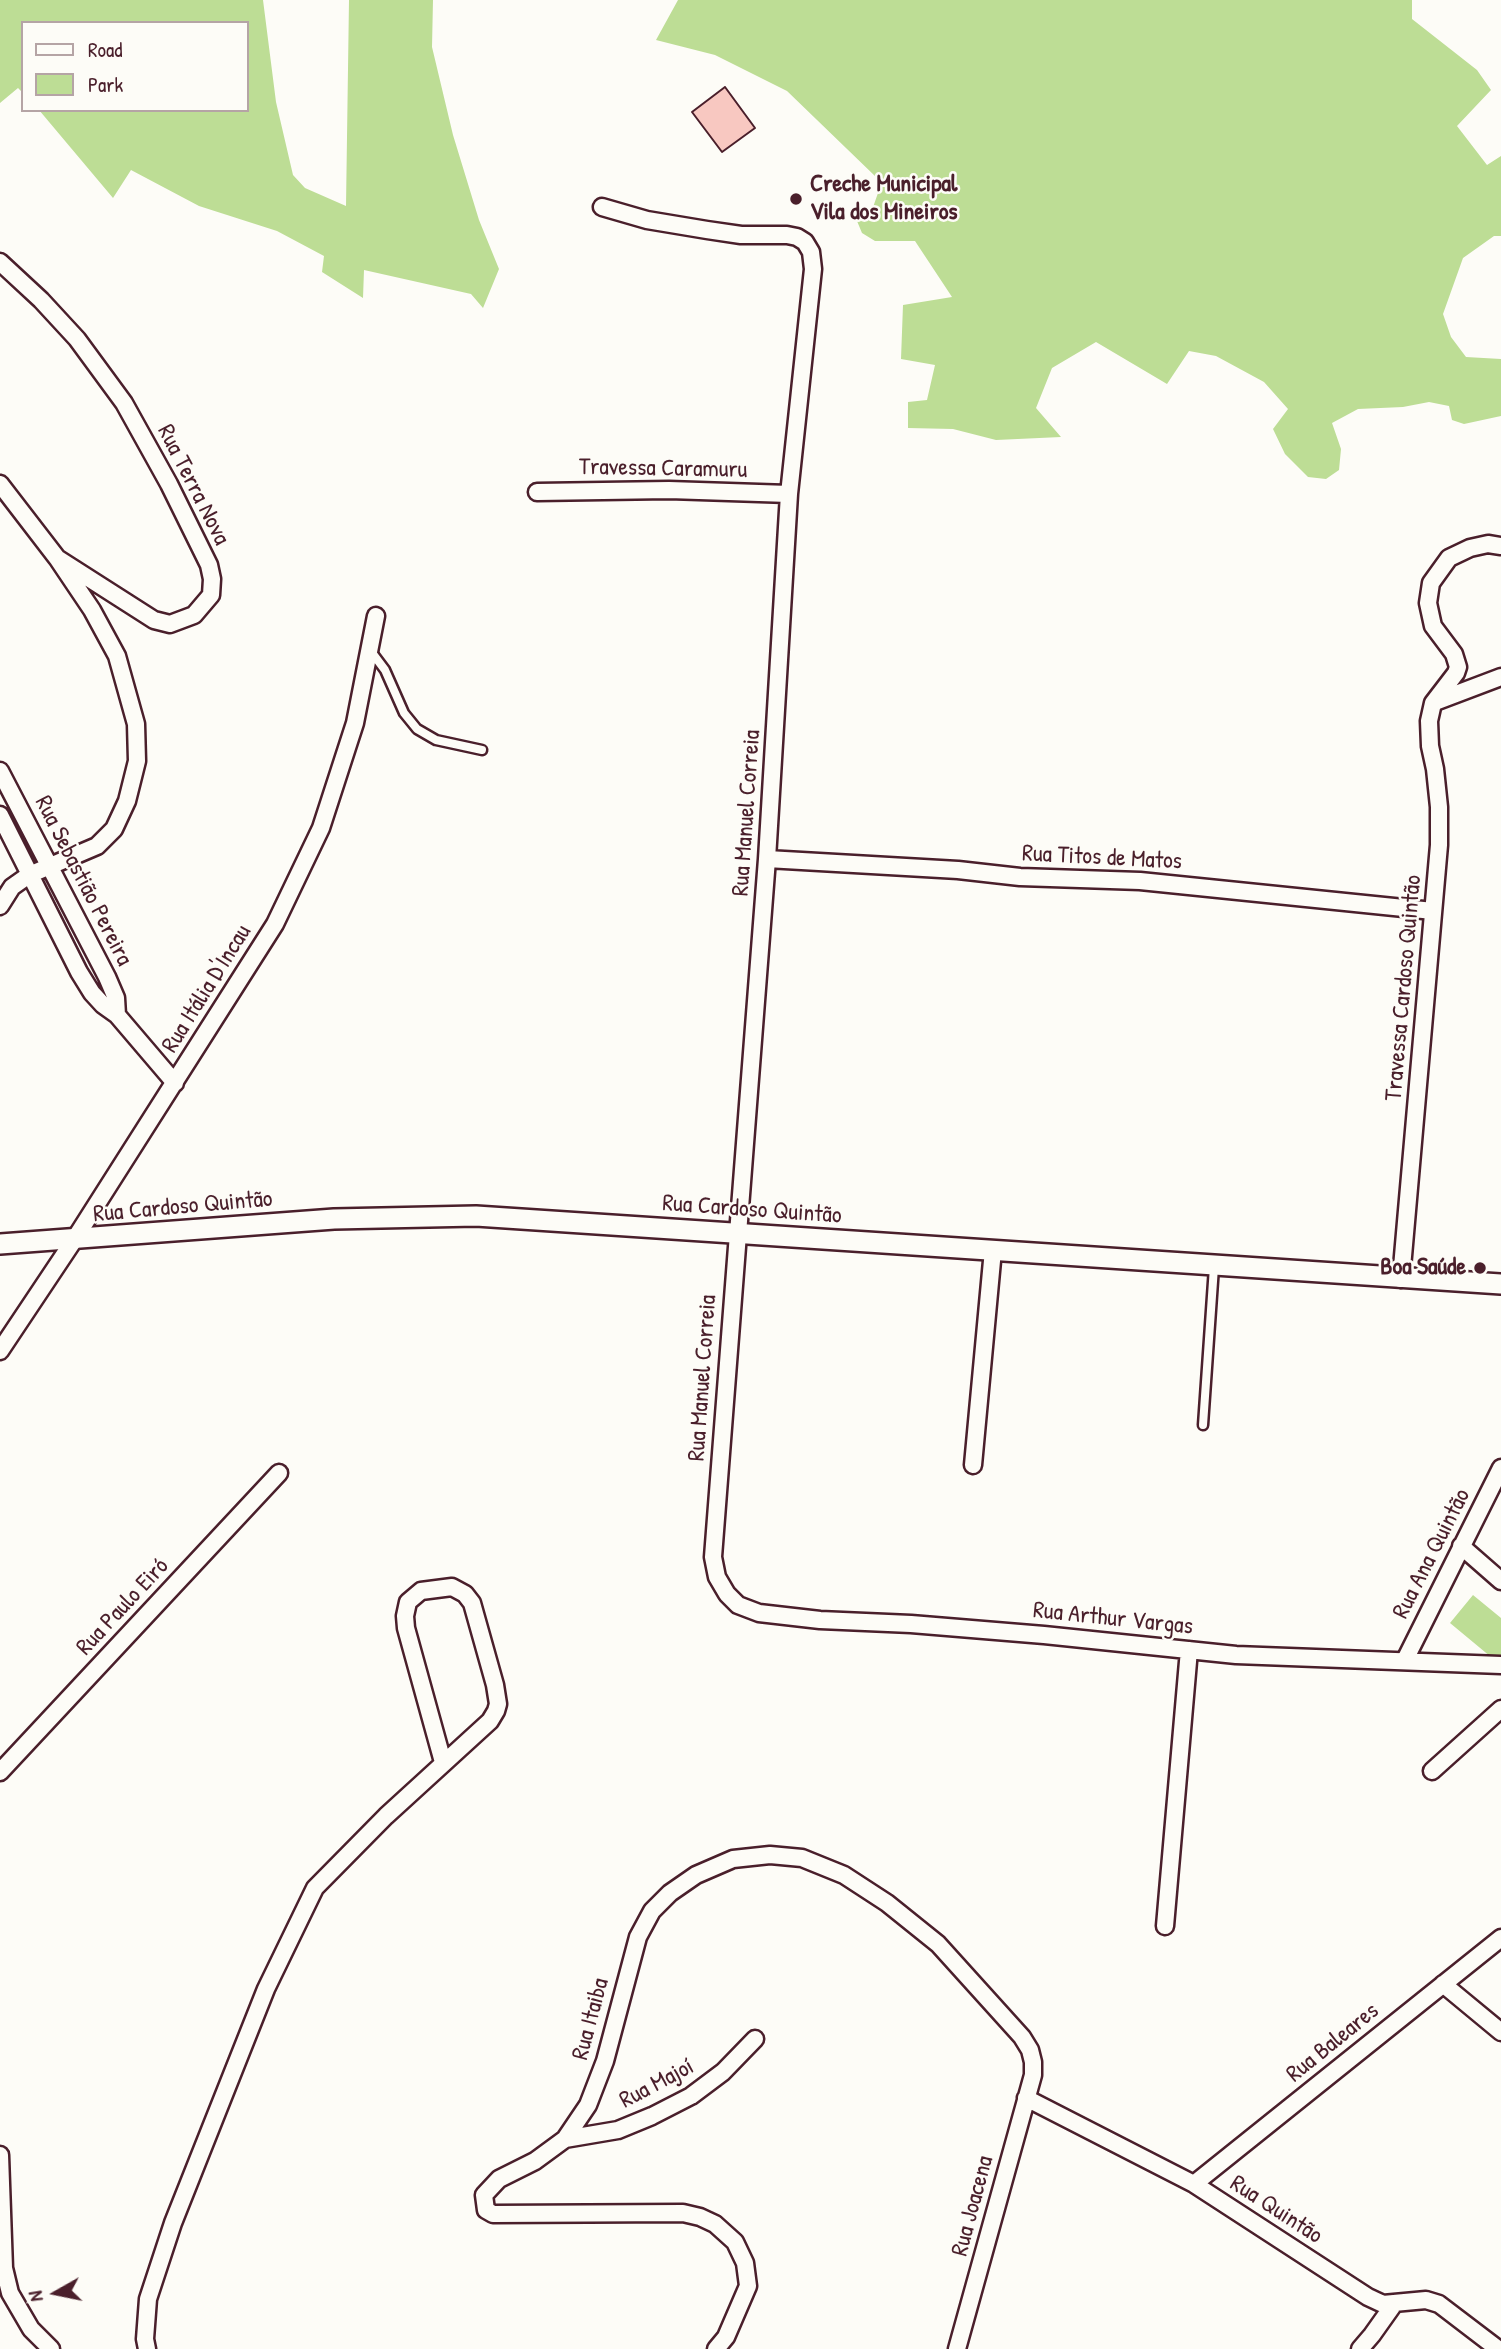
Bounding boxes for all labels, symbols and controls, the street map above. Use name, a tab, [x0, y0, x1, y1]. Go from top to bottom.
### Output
legend	[21, 21, 248, 112]
text: Road	[88, 35, 122, 64]
text: Park	[88, 70, 123, 99]
place label: Creche Municipal Vila dos Mineiros	[810, 171, 958, 227]
marker: Creche Municipal Vila dos Mineiros	[788, 191, 804, 207]
street label: Rua Terra Nova	[150, 420, 236, 550]
street label: Travessa Caramuru	[579, 453, 747, 485]
street label: Rua Manuel Correia	[727, 729, 767, 897]
street label: Rua Sebastião Pereira	[28, 791, 138, 971]
street label: Rua Titos de Matos	[1021, 839, 1183, 877]
street label: Travessa Cardoso Quintão	[1380, 874, 1428, 1102]
street label: Rua Itália D'Incau	[156, 920, 258, 1058]
street label: Rua Cardoso Quintão	[92, 1185, 274, 1229]
street label: Rua Cardoso Quintão	[661, 1189, 843, 1231]
place label: Boa Saúde	[1380, 1254, 1466, 1282]
marker: Boa Saúde	[1472, 1260, 1488, 1276]
street label: Rua Manuel Correia	[683, 1294, 723, 1462]
street label: Rua Ana Quintão	[1387, 1484, 1477, 1624]
street label: Rua Paulo Eiró	[71, 1552, 175, 1662]
street label: Rua Arthur Vargas	[1032, 1596, 1194, 1642]
street label: Rua Itaiba	[566, 1975, 616, 2063]
street label: Rua Baleares	[1281, 1997, 1385, 2089]
street label: Rua Majoí	[615, 2053, 699, 2115]
street label: Rua Joacena	[946, 2153, 1000, 2259]
street label: Rua Quintão	[1224, 2170, 1328, 2250]
north arrow	[21, 2258, 91, 2328]
text: N	[22, 2289, 49, 2303]

